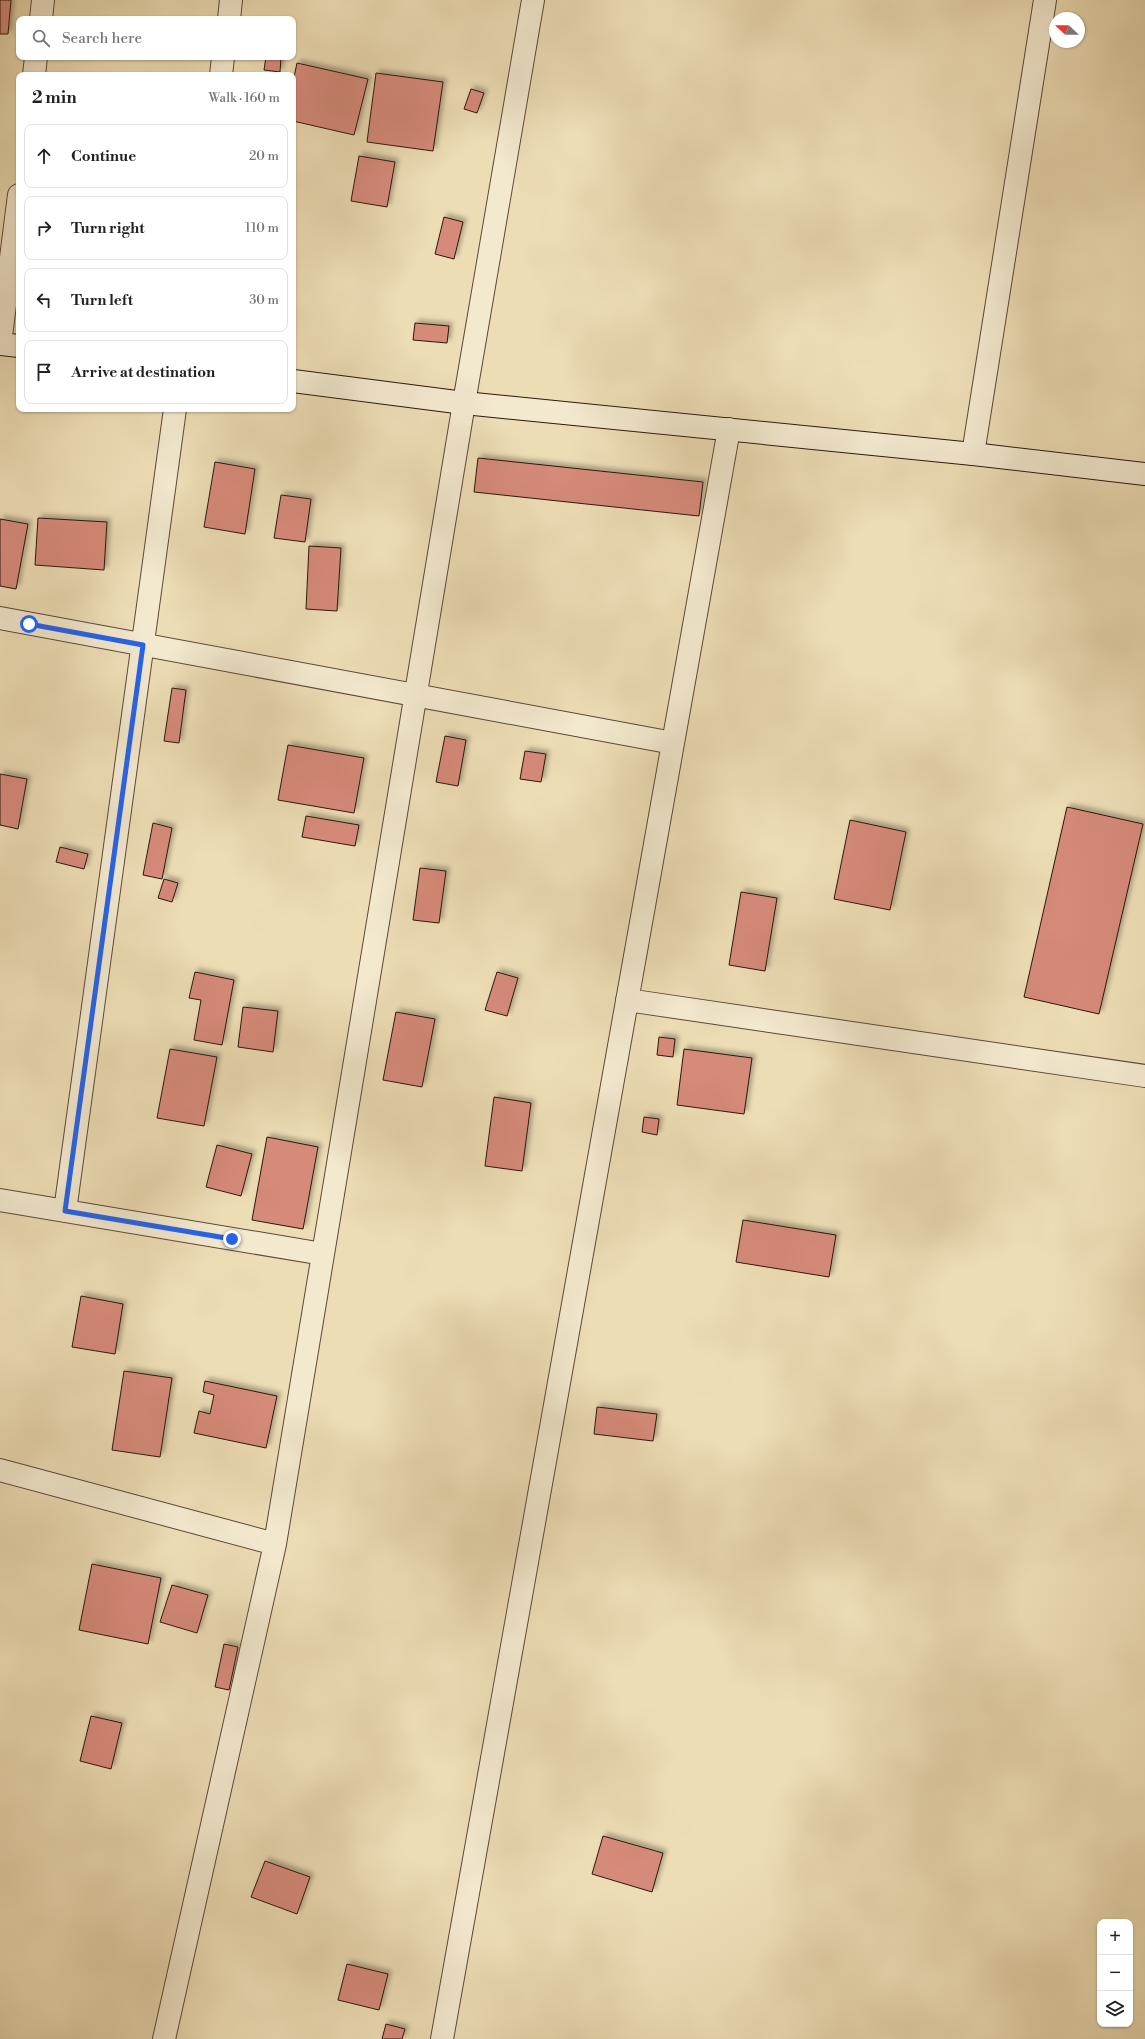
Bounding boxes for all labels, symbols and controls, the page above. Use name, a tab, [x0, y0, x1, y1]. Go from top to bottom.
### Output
north arrow	[1049, 12, 1085, 48]
search box	[16, 16, 296, 60]
icon: search	[30, 27, 52, 49]
text: Search here	[62, 29, 142, 48]
text: 2 min	[32, 87, 77, 109]
text: Walk · 160 m	[209, 90, 280, 106]
icon: ahead	[33, 145, 55, 167]
text: Continue	[71, 147, 136, 166]
text: 20 m	[249, 148, 279, 164]
icon: right	[33, 217, 55, 239]
text: Turn right	[71, 219, 145, 238]
text: 110 m	[245, 220, 279, 236]
icon: left	[33, 289, 55, 311]
text: Turn left	[71, 291, 133, 310]
text: 30 m	[249, 292, 279, 308]
icon: arrive	[33, 361, 55, 383]
text: Arrive at destination	[71, 363, 215, 382]
route start	[20, 615, 38, 633]
route end	[223, 1230, 241, 1248]
map controls	[1097, 1919, 1133, 2027]
button: +	[1097, 1919, 1133, 1955]
button: −	[1097, 1955, 1133, 1991]
button: layers	[1097, 1991, 1133, 2027]

